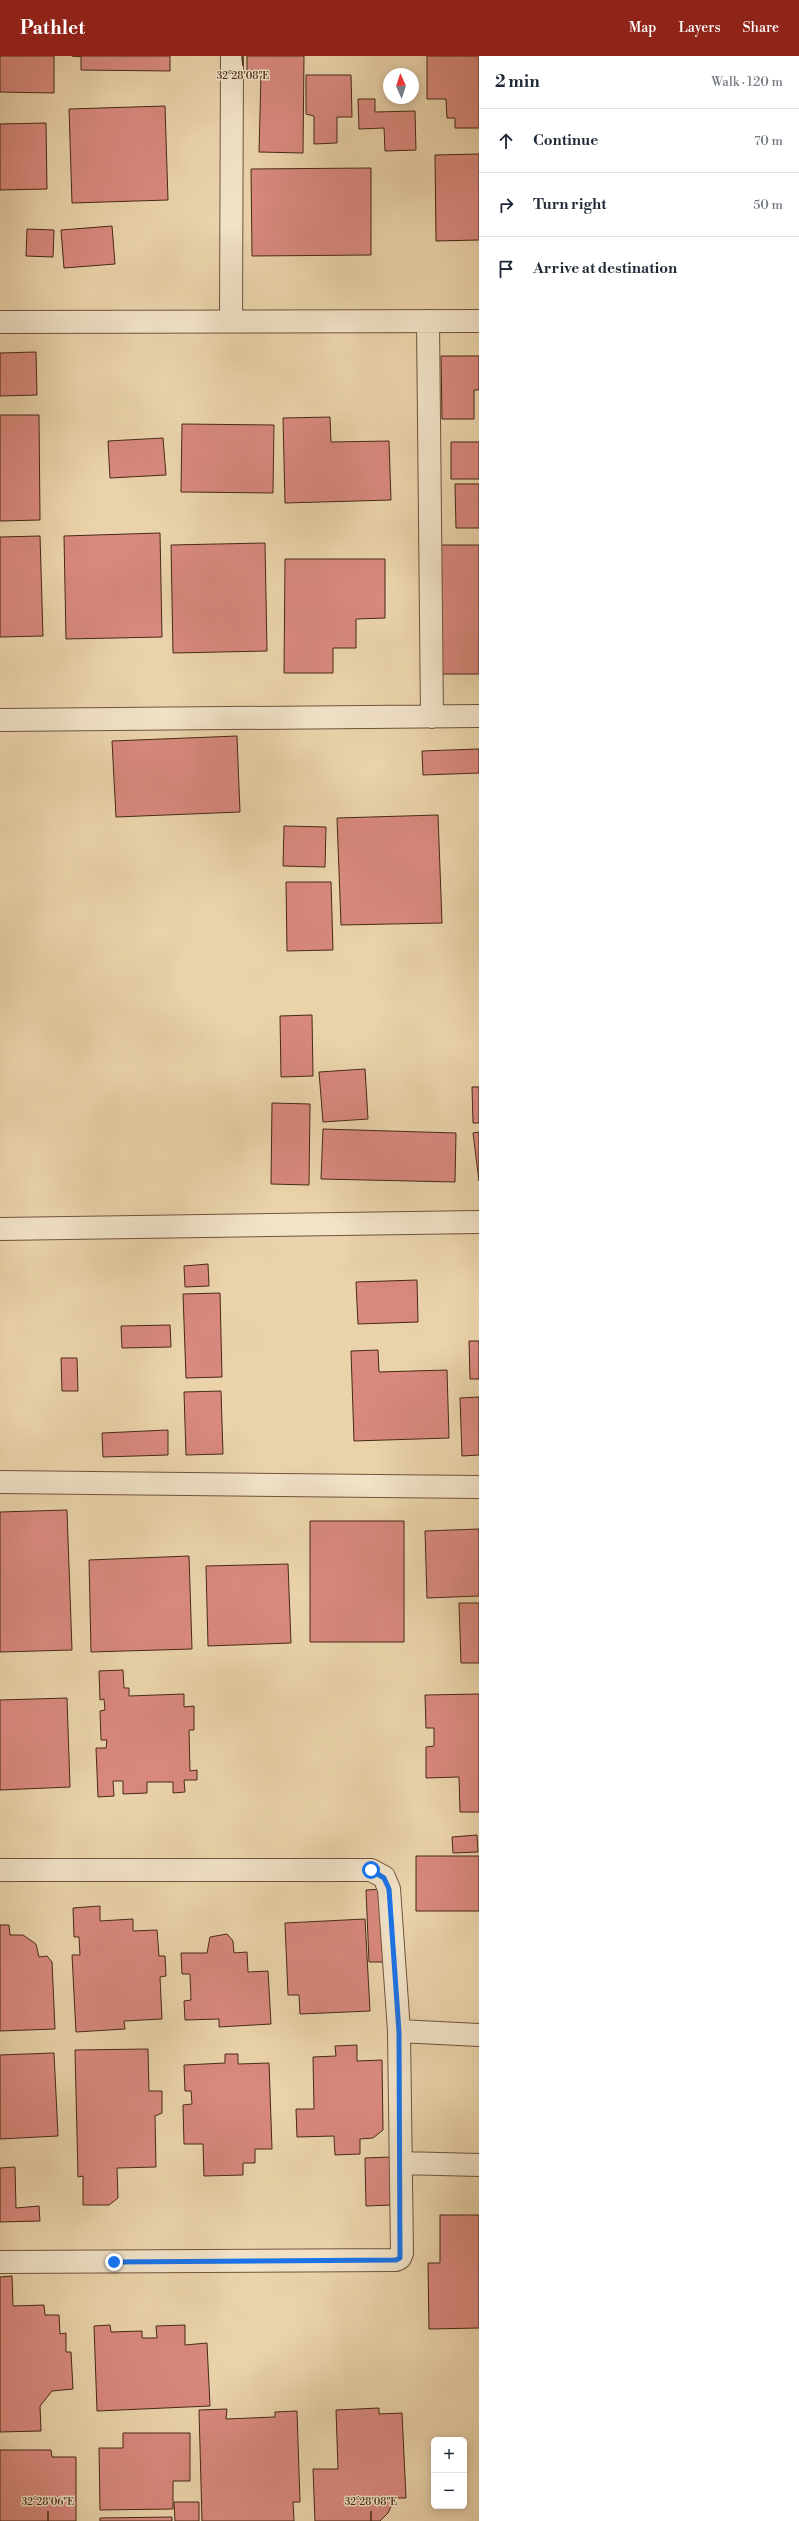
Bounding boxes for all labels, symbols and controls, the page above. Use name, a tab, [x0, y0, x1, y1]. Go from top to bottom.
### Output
text: Pathlet	[20, 16, 85, 40]
text: Map	[629, 19, 656, 37]
text: Layers	[678, 19, 721, 37]
text: Share	[743, 19, 779, 37]
north arrow	[383, 68, 419, 104]
text: 32°28'08"E	[217, 70, 269, 82]
text: 2 min	[495, 71, 540, 93]
text: Walk · 120 m	[711, 74, 783, 90]
icon: ahead	[495, 130, 517, 152]
text: Continue	[533, 131, 598, 150]
text: 70 m	[754, 133, 783, 149]
icon: right	[495, 194, 517, 216]
text: Turn right	[533, 195, 607, 214]
text: 50 m	[753, 197, 783, 213]
icon: arrive	[495, 258, 517, 280]
text: Arrive at destination	[533, 259, 677, 278]
route start	[362, 1861, 380, 1879]
route end	[105, 2253, 123, 2271]
map controls	[431, 2437, 467, 2509]
button: +	[431, 2437, 467, 2473]
button: −	[431, 2473, 467, 2509]
text: 32°28'06"E	[22, 2496, 74, 2508]
text: 32°28'08"E	[345, 2496, 397, 2508]

